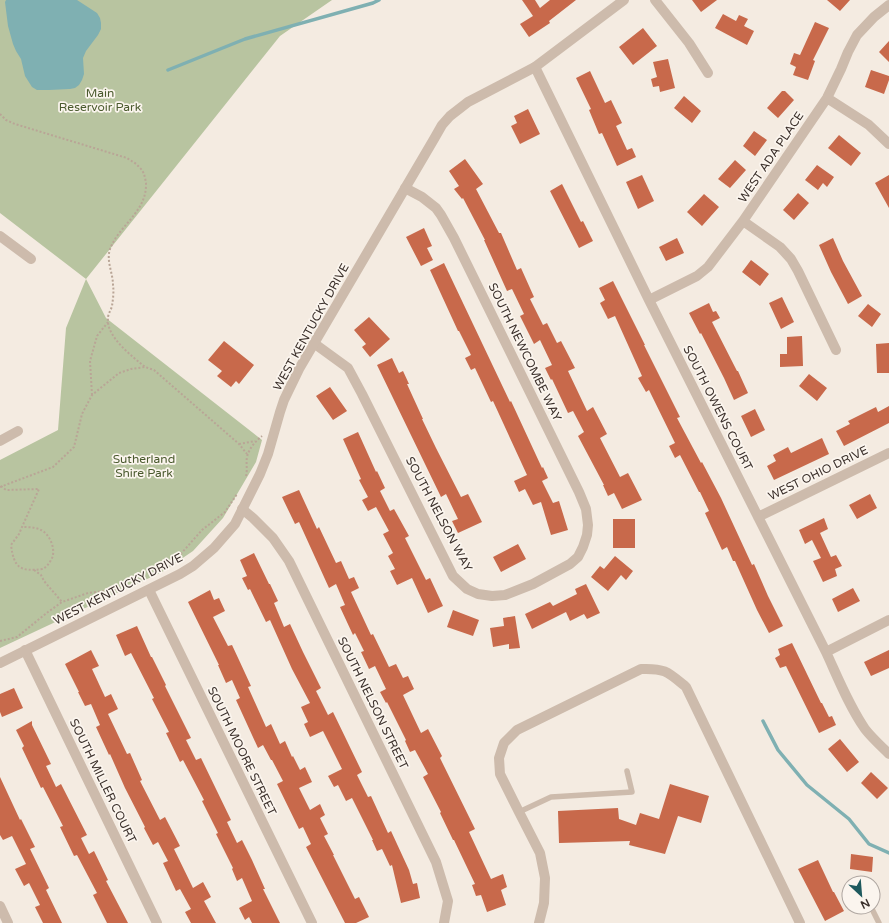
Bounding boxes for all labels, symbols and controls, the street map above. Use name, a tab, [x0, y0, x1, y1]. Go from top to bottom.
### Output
park label: Main Reservoir Park	[59, 86, 142, 114]
street label: WEST ADA PLACE	[735, 109, 807, 205]
street label: WEST KENTUCKY DRIVE	[270, 261, 352, 393]
street label: SOUTH NEWCOMBE WAY	[485, 281, 565, 424]
street label: SOUTH OWENS COURT	[680, 343, 756, 473]
street label: WEST OHIO DRIVE	[766, 443, 870, 503]
park label: Sutherland Shire Park	[113, 452, 175, 480]
street label: SOUTH NELSON WAY	[403, 454, 475, 574]
street label: WEST KENTUCKY DRIVE	[51, 550, 185, 628]
street label: SOUTH NELSON STREET	[335, 635, 411, 772]
street label: SOUTH MOORE STREET	[205, 684, 280, 818]
street label: SOUTH MILLER COURT	[67, 717, 140, 846]
north arrow	[841, 875, 881, 915]
text: N	[858, 896, 872, 911]

